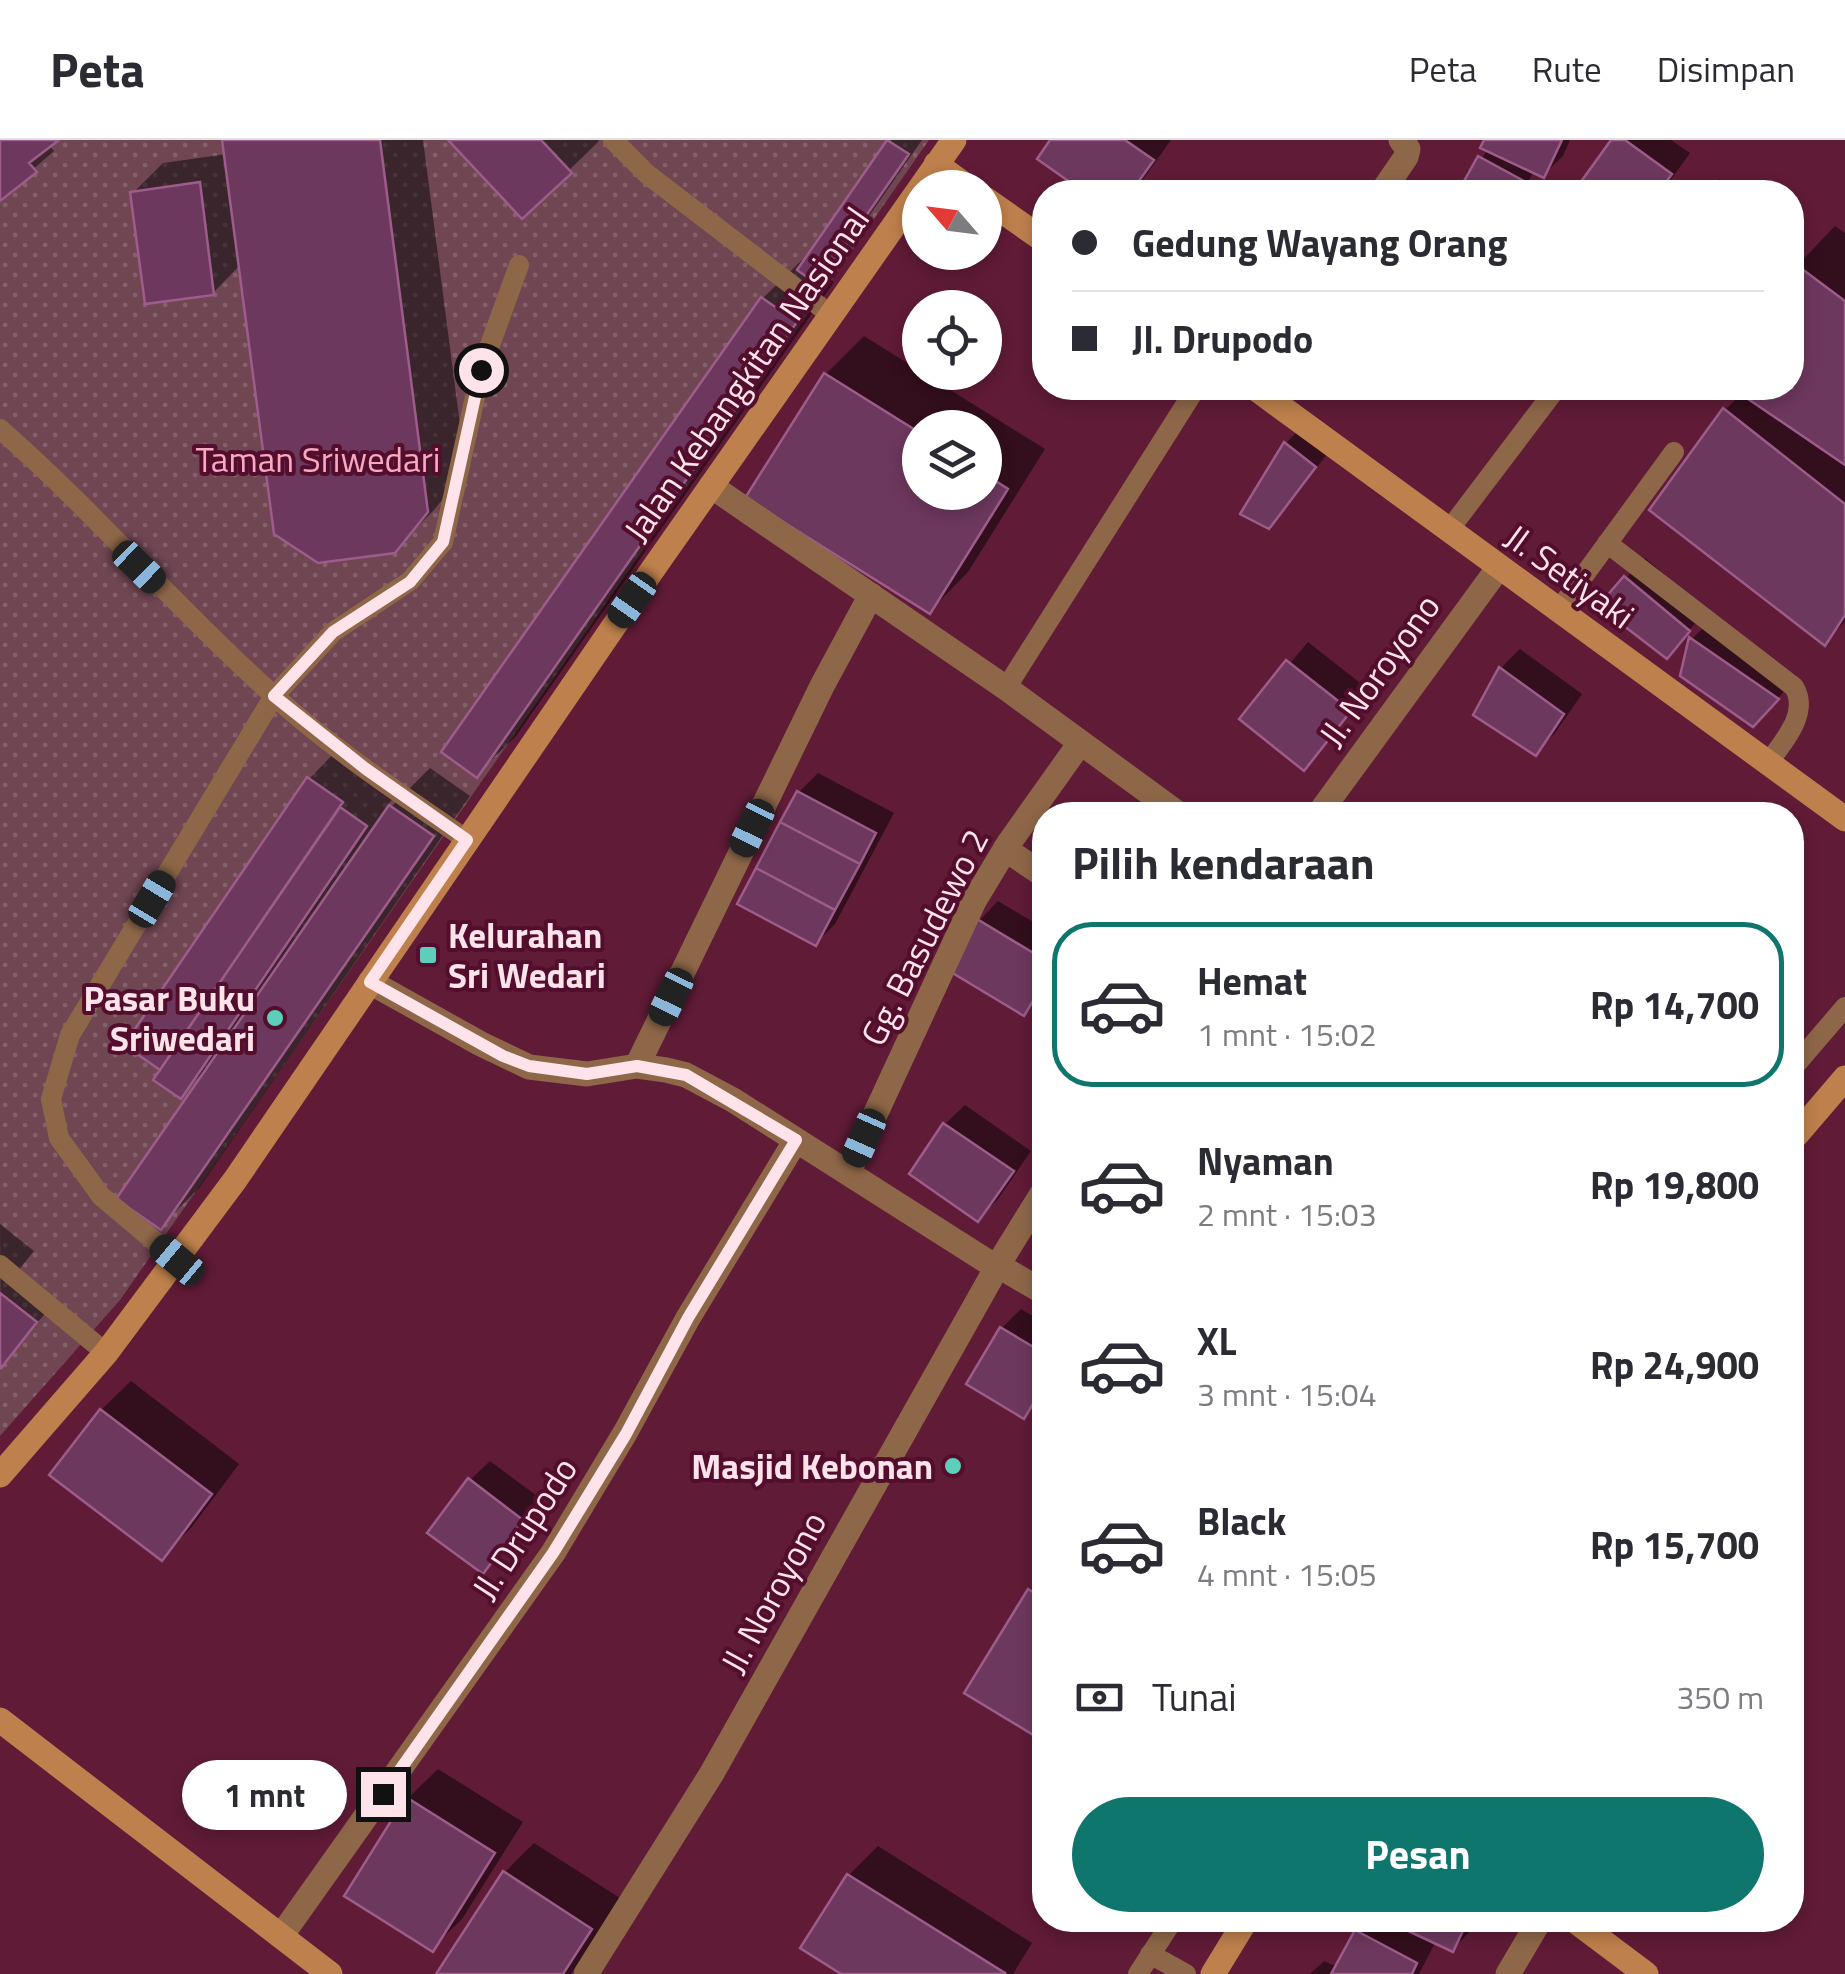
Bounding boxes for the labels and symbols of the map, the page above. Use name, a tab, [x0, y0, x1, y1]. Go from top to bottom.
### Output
north arrow	[902, 170, 1002, 270]
street label: Jalan Kebangkitan Nasional	[610, 195, 882, 553]
route start	[459, 348, 504, 393]
park label: Taman Sriwedari	[196, 432, 440, 486]
street label: Jl. Setiyaki	[1494, 511, 1646, 641]
car	[107, 535, 171, 599]
car	[603, 567, 661, 633]
street label: Jl. Noroyono	[1305, 582, 1453, 758]
car	[725, 794, 779, 862]
street label: Gg. Basudewo 2	[846, 819, 1002, 1055]
car	[124, 866, 180, 932]
place label: Kelurahan Sri Wedari	[448, 908, 606, 1002]
marker: Kelurahan Sri Wedari	[417, 944, 439, 966]
car	[644, 963, 698, 1031]
place label: Pasar Buku Sriwedari	[83, 971, 255, 1065]
marker: Pasar Buku Sriwedari	[264, 1007, 286, 1029]
car	[838, 1104, 890, 1172]
car	[144, 1229, 210, 1291]
place label: Masjid Kebonan	[691, 1439, 933, 1493]
street label: Jl. Drupodo	[458, 1446, 590, 1610]
marker: Masjid Kebonan	[942, 1455, 964, 1477]
street label: Jl. Noroyono	[706, 1501, 840, 1683]
callout: 1 mnt	[183, 1759, 348, 1829]
route end	[361, 1772, 406, 1817]

